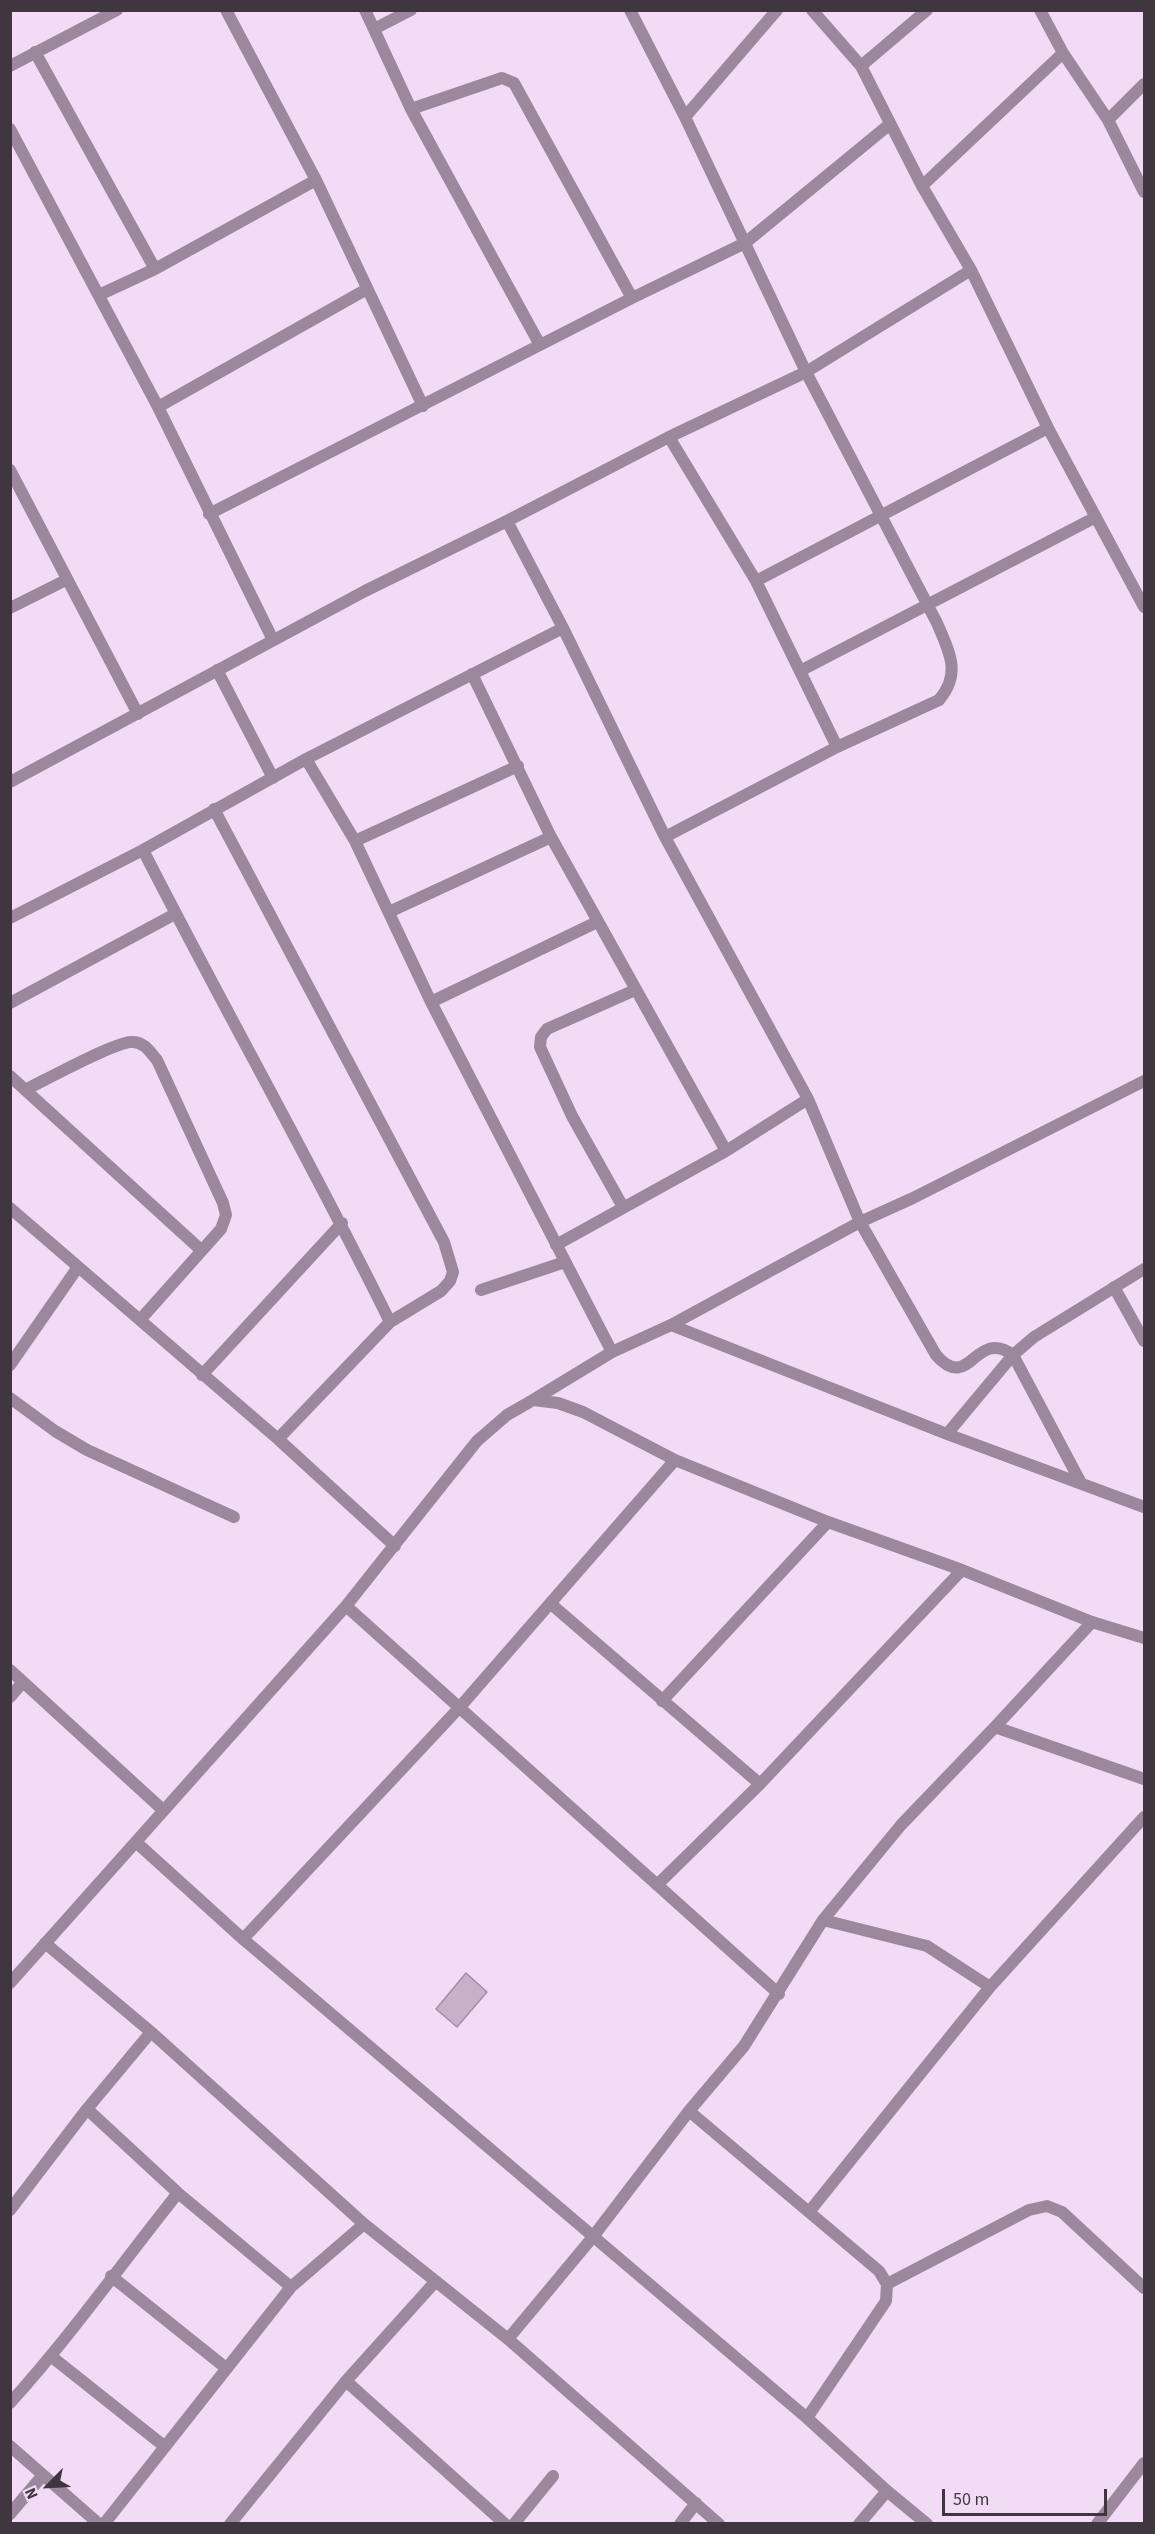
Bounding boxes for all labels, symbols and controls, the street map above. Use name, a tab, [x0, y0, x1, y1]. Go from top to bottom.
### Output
north arrow	[18, 2456, 78, 2516]
scale bar	[945, 2477, 1110, 2515]
text: N	[19, 2484, 44, 2503]
text: 50 m	[953, 2487, 989, 2512]

